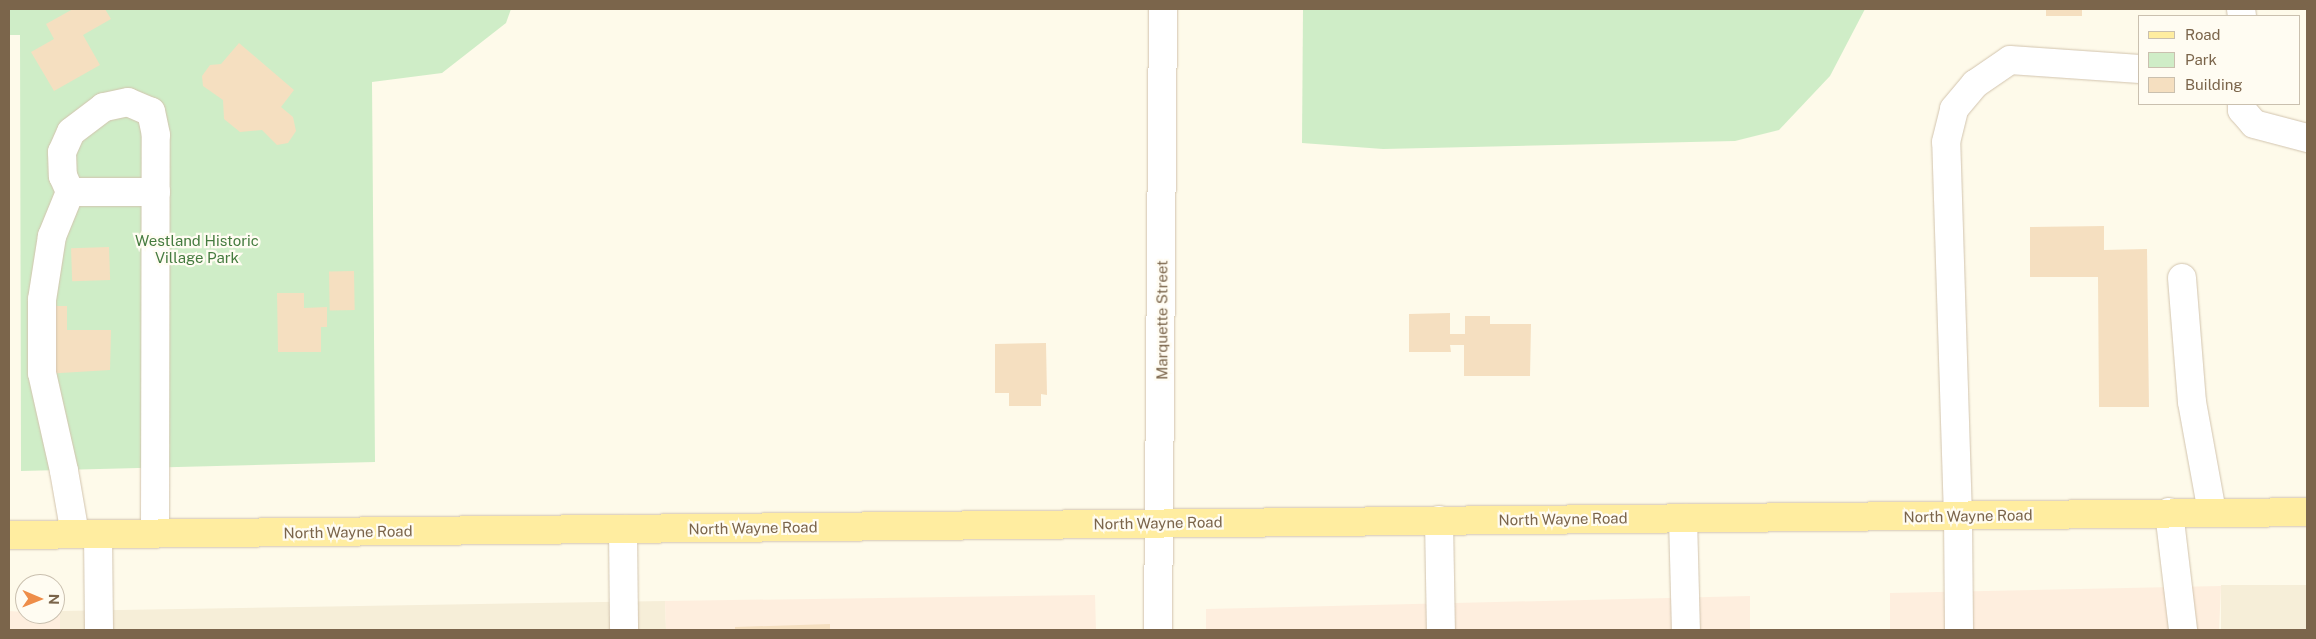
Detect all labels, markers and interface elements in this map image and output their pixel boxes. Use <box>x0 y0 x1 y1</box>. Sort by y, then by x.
legend <box>2138 15 2301 105</box>
text: Road <box>2185 26 2221 43</box>
text: Park <box>2185 51 2217 68</box>
text: Building <box>2185 76 2243 93</box>
park label: Westland Historic Village Park <box>135 231 259 266</box>
street label: Marquette Street <box>1153 260 1171 380</box>
street label: North Wayne Road <box>1903 506 2033 526</box>
street label: North Wayne Road <box>1498 509 1628 529</box>
street label: North Wayne Road <box>1093 513 1223 533</box>
street label: North Wayne Road <box>688 518 818 538</box>
street label: North Wayne Road <box>283 522 413 542</box>
north arrow <box>15 574 65 624</box>
text: N <box>46 594 62 605</box>

